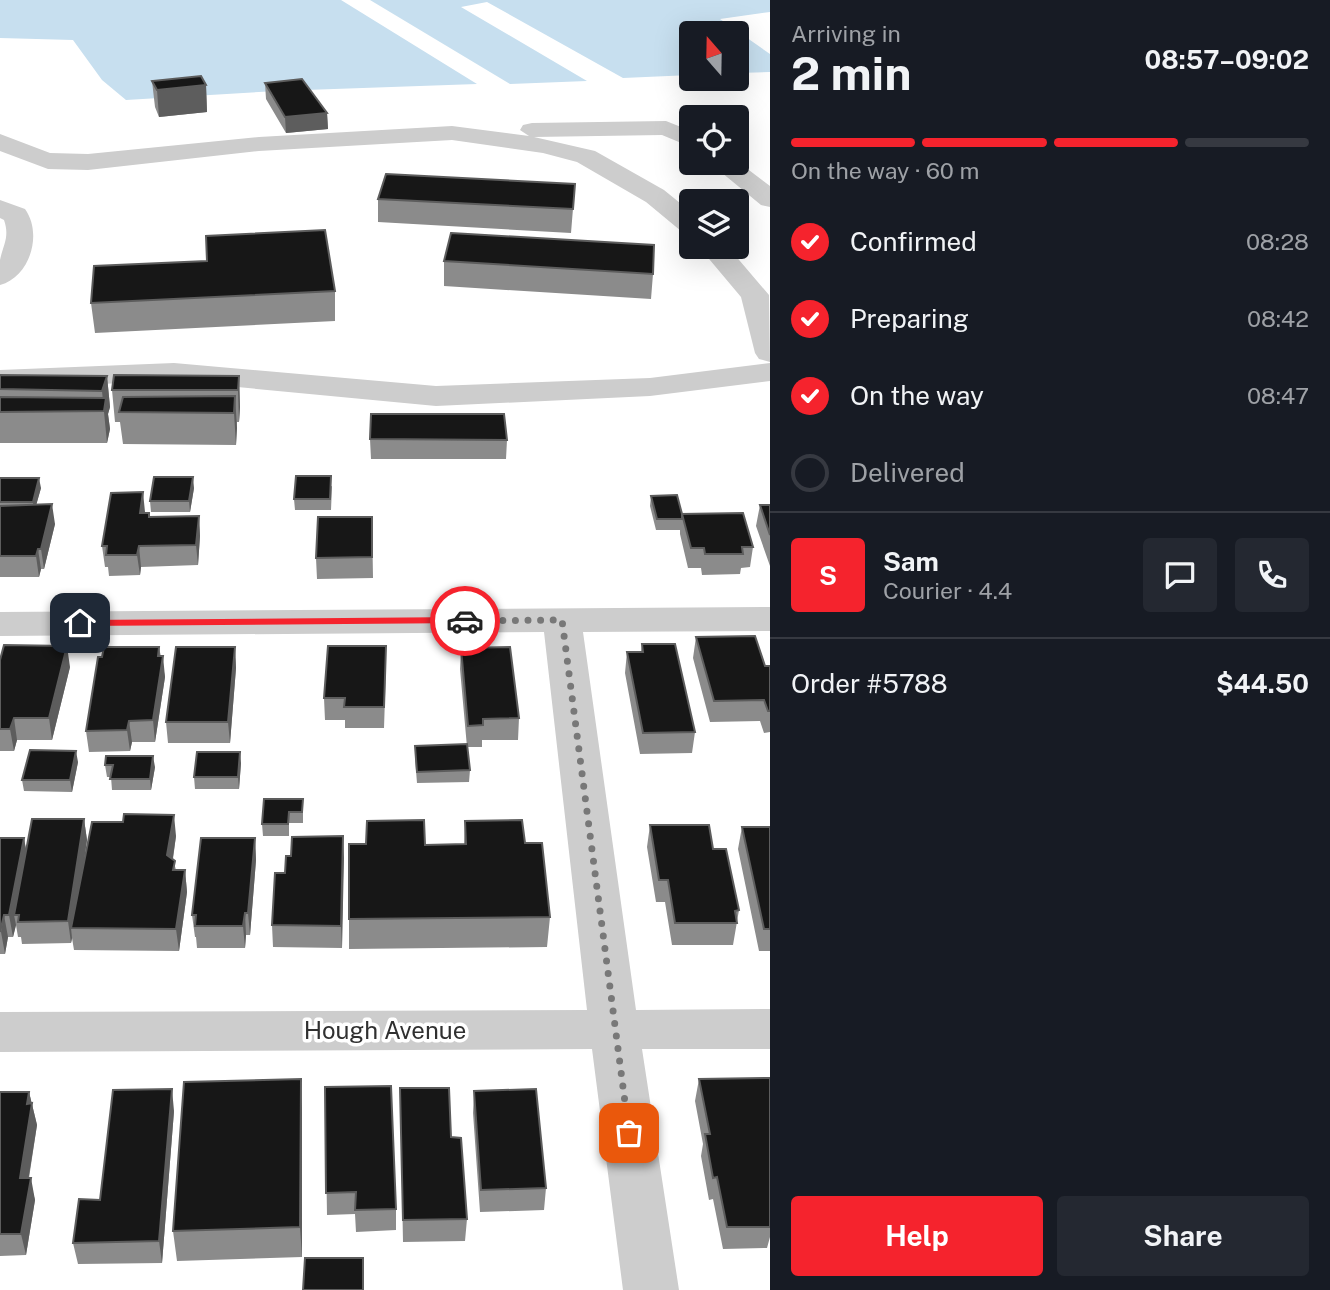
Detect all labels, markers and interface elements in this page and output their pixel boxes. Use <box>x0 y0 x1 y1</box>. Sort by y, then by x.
text: Arriving in <box>791 20 901 47</box>
north arrow <box>679 21 749 91</box>
map controls <box>679 21 749 259</box>
text: 08:57–09:02 <box>1145 44 1309 75</box>
text: 2 min <box>791 46 911 100</box>
button: locate <box>679 105 749 175</box>
text: On the way · 60 m <box>791 157 979 184</box>
button: layers <box>679 189 749 259</box>
icon: check <box>791 223 829 261</box>
text: Confirmed <box>850 226 977 257</box>
text: 08:28 <box>1246 228 1309 255</box>
icon: check <box>791 300 829 338</box>
text: Preparing <box>850 303 969 334</box>
text: 08:42 <box>1247 305 1309 332</box>
icon: check <box>791 377 829 415</box>
text: On the way <box>850 380 984 411</box>
text: 08:47 <box>1247 382 1309 409</box>
text: Delivered <box>850 457 965 488</box>
button: chat <box>1143 538 1217 612</box>
button: phone <box>1235 538 1309 612</box>
text: Sam <box>883 546 939 577</box>
text: S <box>819 560 837 591</box>
text: Courier · 4.4 <box>883 577 1012 604</box>
courier <box>430 586 500 656</box>
pin <box>50 593 110 653</box>
icon: car <box>446 602 484 640</box>
icon: home <box>61 604 99 642</box>
text: Order #5788 <box>791 668 948 699</box>
text: $44.50 <box>1216 668 1309 699</box>
street label: Hough Avenue <box>304 1016 466 1044</box>
pin <box>599 1103 659 1163</box>
icon: bag <box>610 1114 648 1152</box>
button: Help <box>791 1196 1043 1276</box>
button: Share <box>1057 1196 1309 1276</box>

